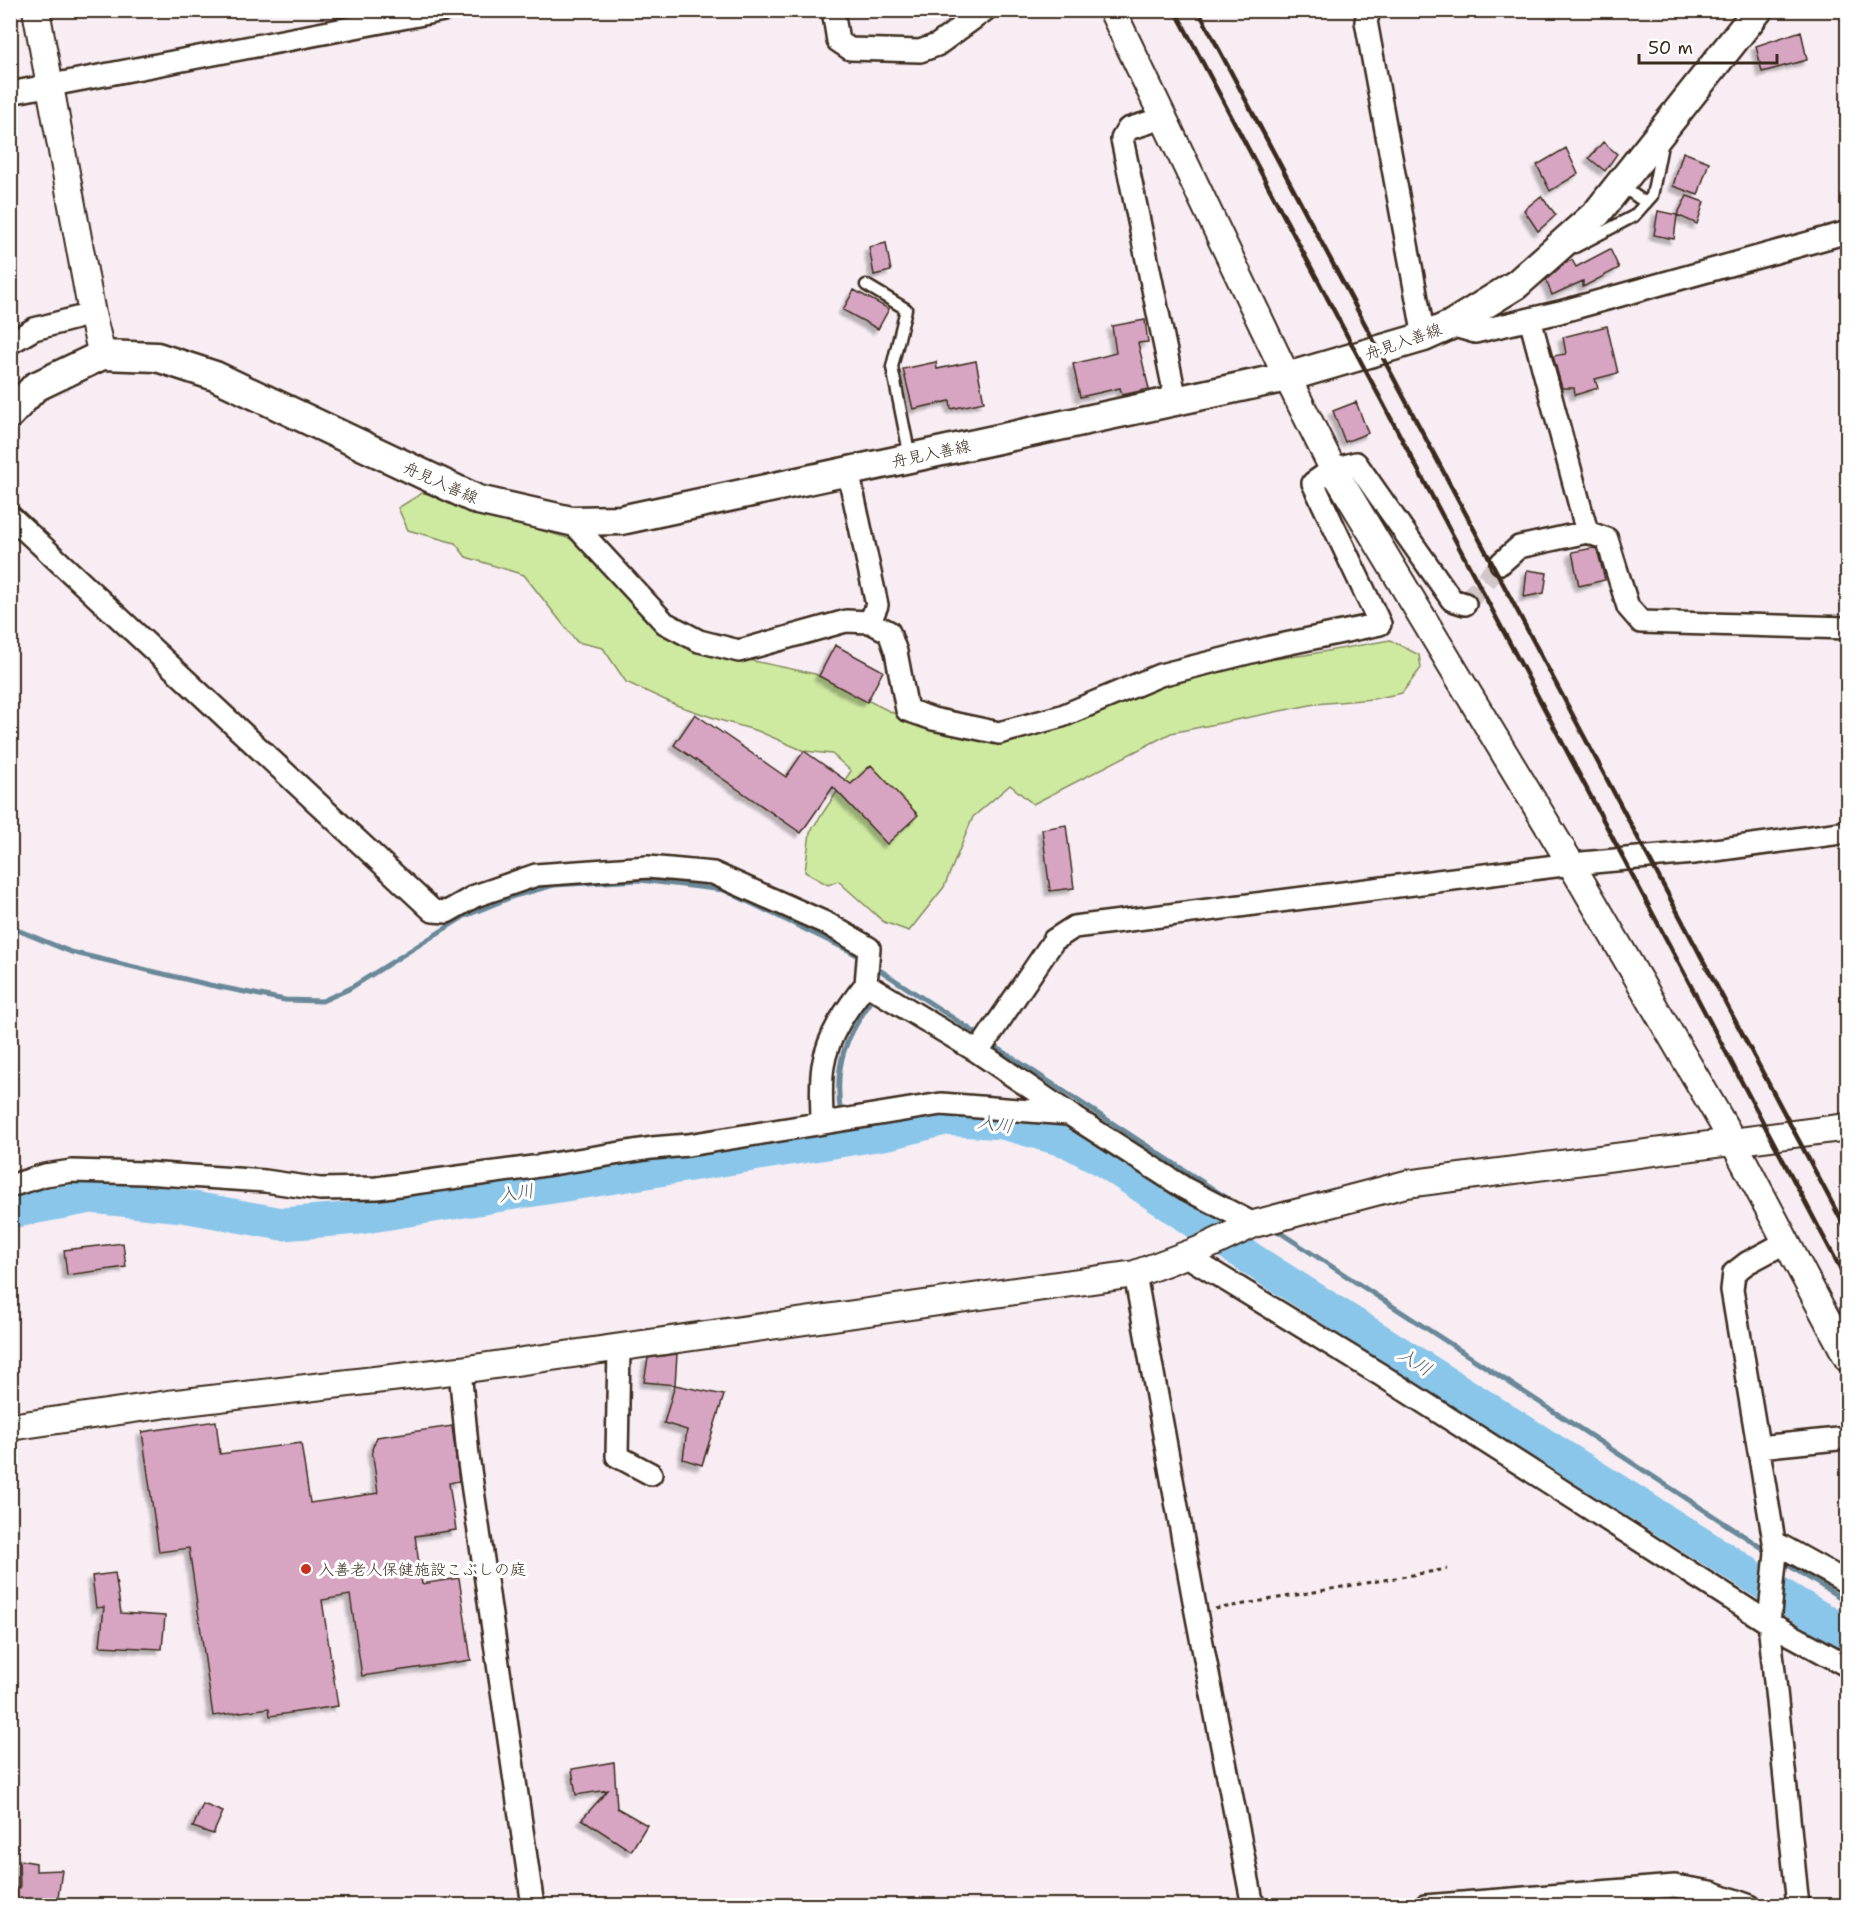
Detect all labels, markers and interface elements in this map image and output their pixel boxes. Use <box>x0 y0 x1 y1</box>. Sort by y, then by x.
scale bar <box>1639 27 1777 65</box>
text: 50 m <box>1648 36 1693 60</box>
street label: 舟見入善線 <box>1362 319 1444 364</box>
street label: 舟見入善線 <box>890 435 972 472</box>
street label: 舟見入善線 <box>400 457 482 508</box>
water label: 入川 <box>976 1110 1014 1138</box>
water label: 入川 <box>496 1178 536 1208</box>
water label: 入川 <box>1393 1342 1437 1382</box>
place label: 入善老人保健施設こぶしの庭 <box>318 1559 526 1580</box>
marker: 入善老人保健施設こぶしの庭 <box>299 1562 313 1576</box>

